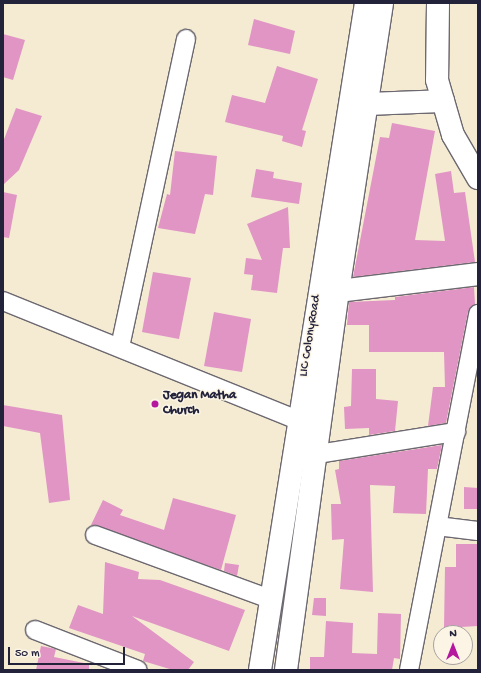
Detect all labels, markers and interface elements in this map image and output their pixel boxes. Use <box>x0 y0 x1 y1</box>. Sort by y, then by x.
street label: LIC ColonyRoad <box>297 294 325 378</box>
place label: Jegan Matha Church <box>163 389 236 420</box>
marker: Jegan Matha Church <box>150 399 160 409</box>
north arrow <box>433 625 473 665</box>
text: N <box>449 628 457 640</box>
scale bar <box>10 639 127 665</box>
text: 50 m <box>15 647 40 661</box>

